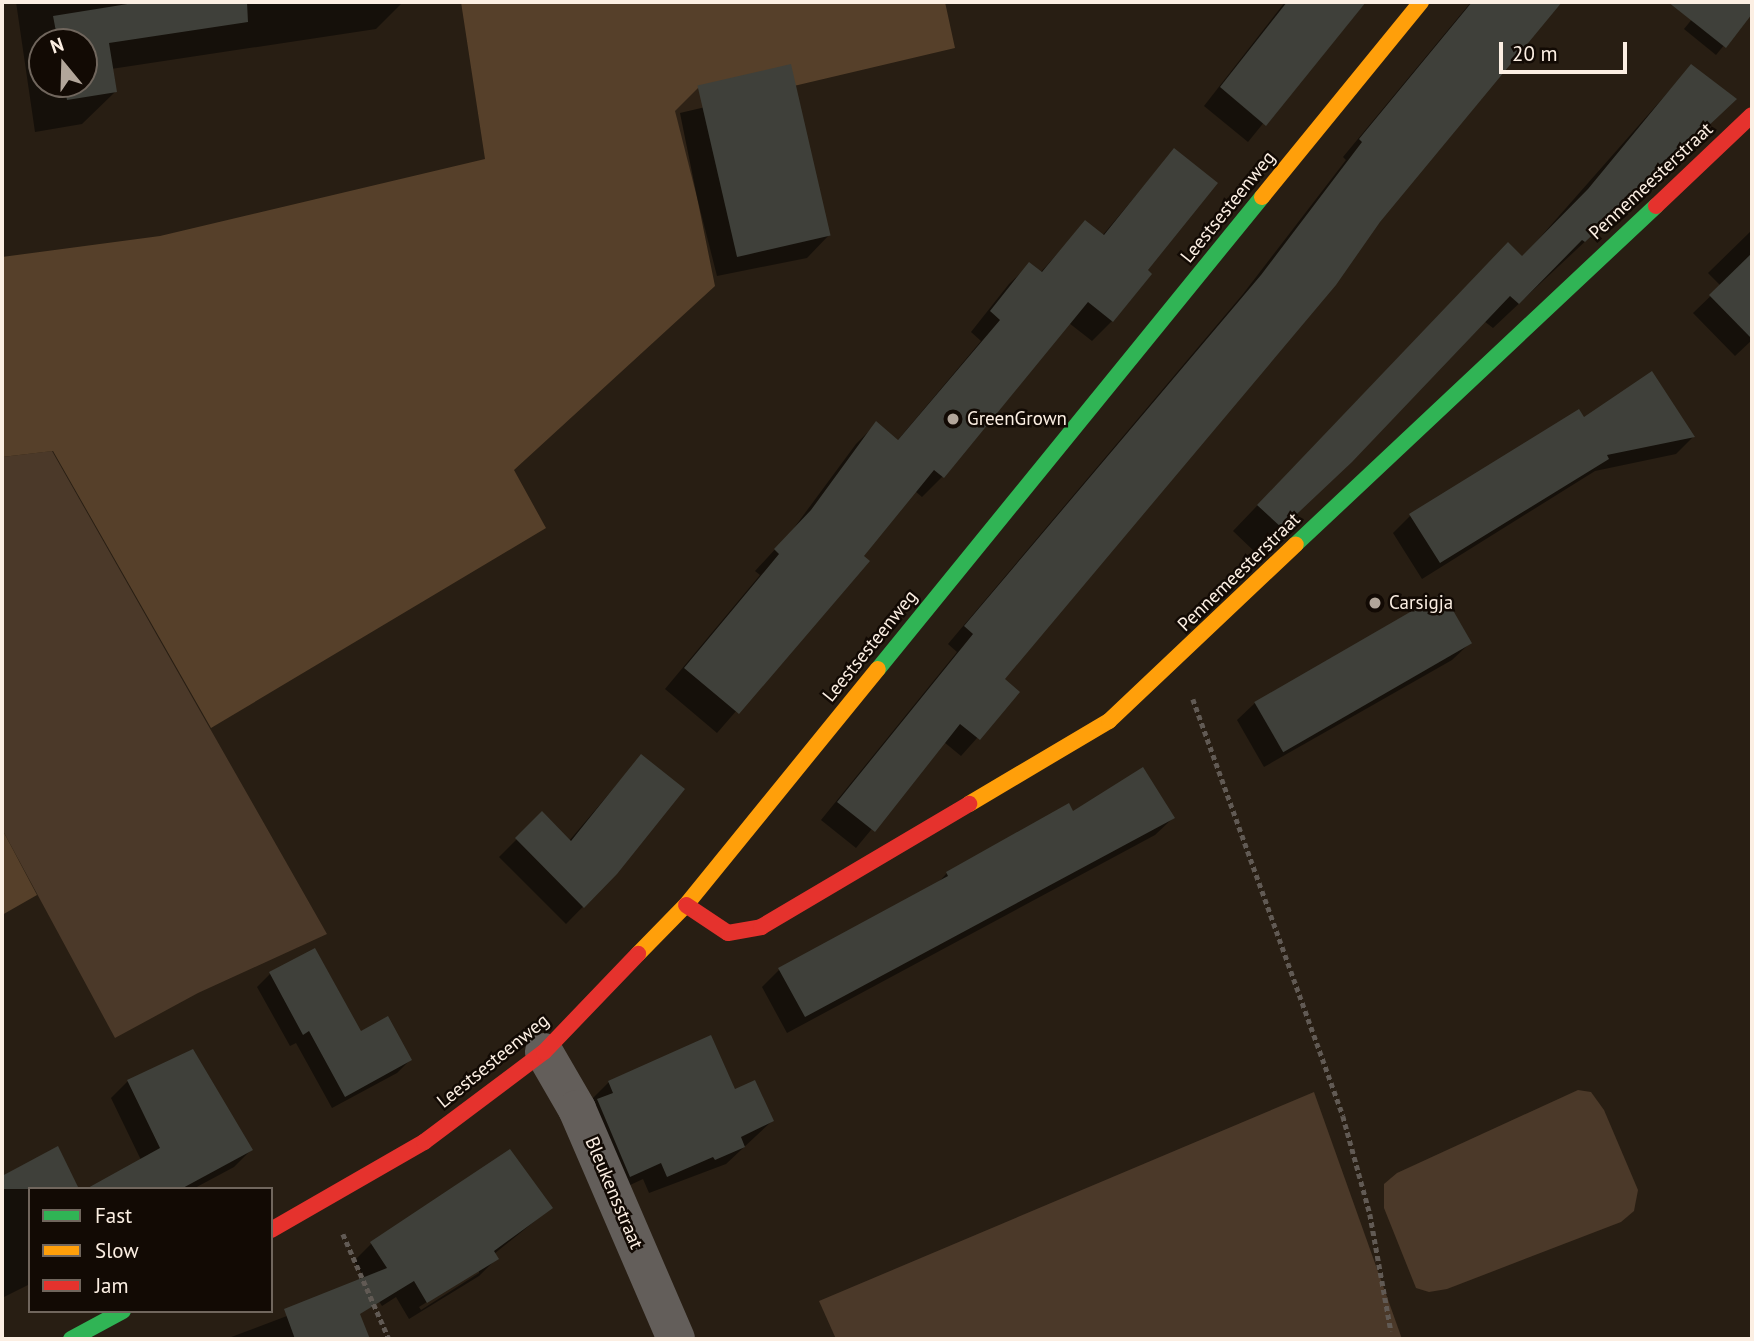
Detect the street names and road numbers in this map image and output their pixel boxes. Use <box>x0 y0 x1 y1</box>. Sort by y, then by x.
street label: Pennemeesterstraat <box>1584 118 1718 244</box>
street label: Leestsesteenweg <box>1176 147 1280 267</box>
street label: Pennemeesterstraat <box>1173 508 1305 636</box>
street label: Leestsesteenweg <box>818 586 922 706</box>
street label: Leestsesteenweg <box>433 1009 553 1113</box>
street label: Bleukensstraat <box>580 1133 648 1253</box>

